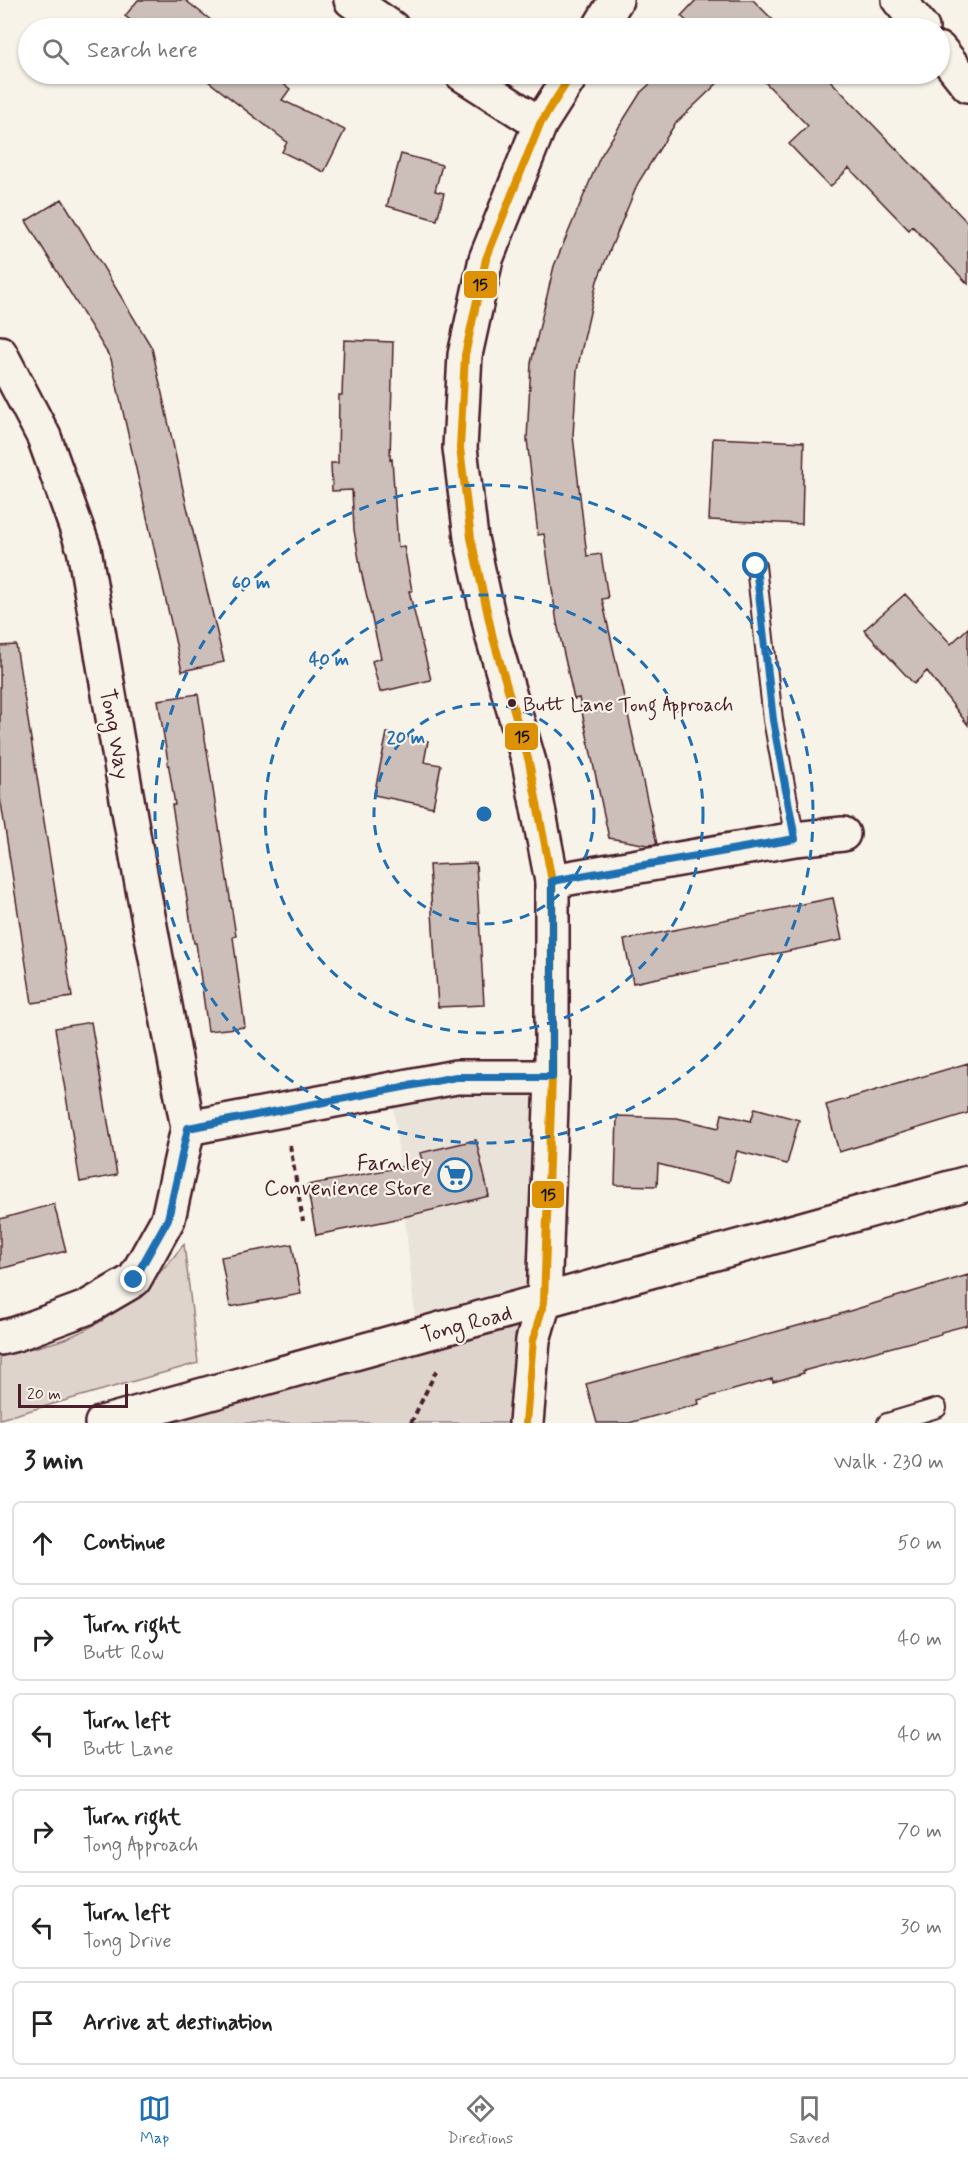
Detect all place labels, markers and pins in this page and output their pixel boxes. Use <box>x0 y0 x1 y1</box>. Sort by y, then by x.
place label: Butt Lane Tong Approach <box>523 692 733 721</box>
marker: Butt Lane Tong Approach <box>506 697 518 709</box>
centre of rings <box>474 804 494 824</box>
place label: Farnley Convenience Store <box>264 1150 432 1203</box>
supermarket icon: Farnley Convenience Store <box>437 1157 473 1193</box>

